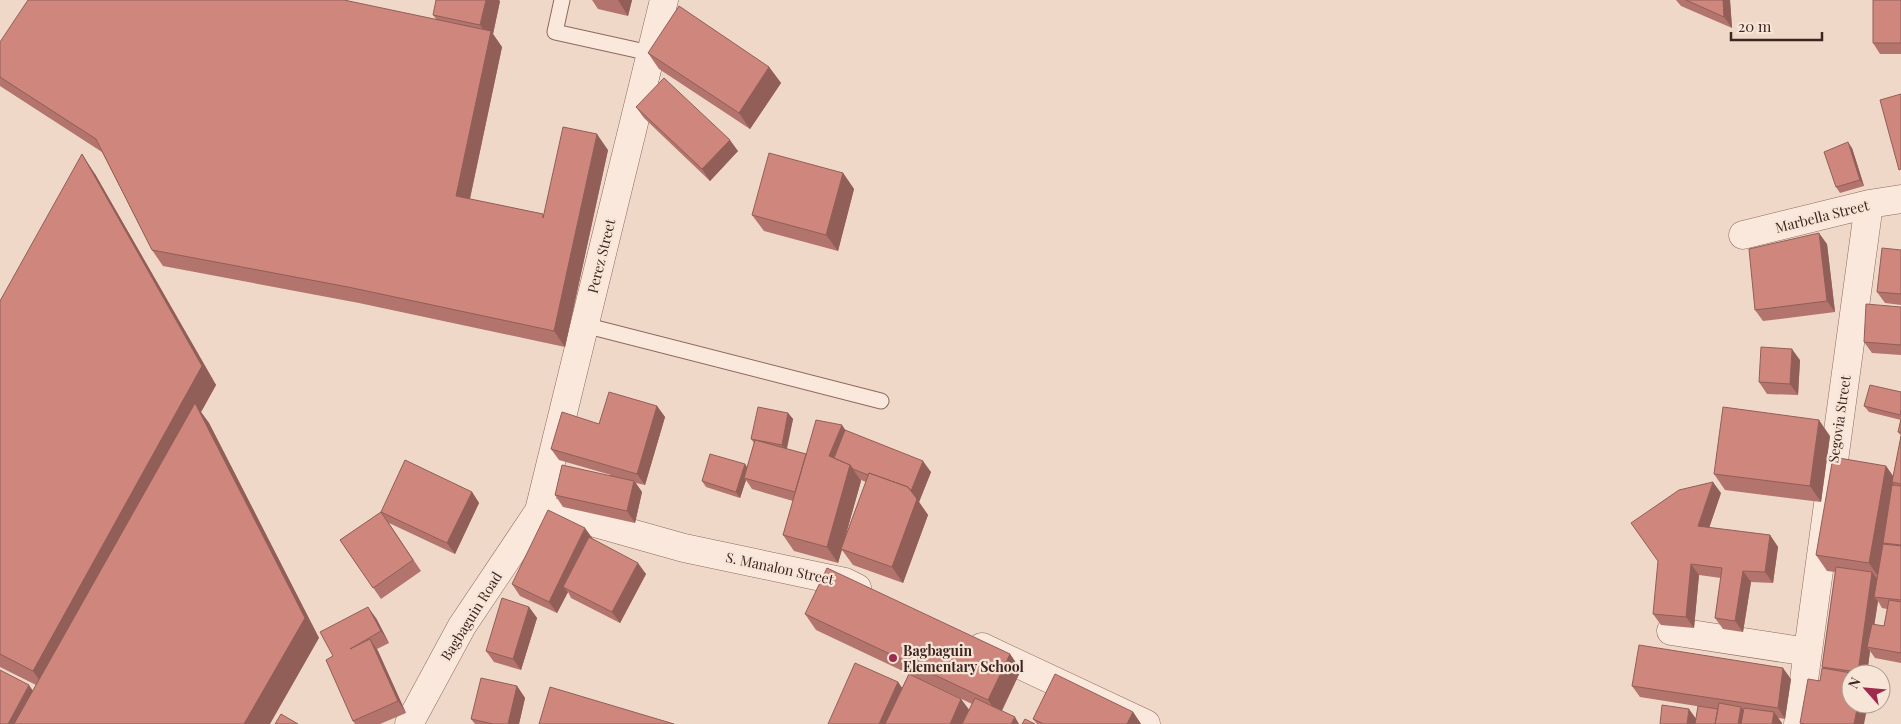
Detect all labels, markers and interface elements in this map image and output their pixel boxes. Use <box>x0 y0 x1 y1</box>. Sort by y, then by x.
scale bar <box>1731 10 1822 42</box>
text: 20 m <box>1738 16 1772 36</box>
street label: Marbella Street <box>1773 195 1872 237</box>
street label: Perez Street <box>583 216 620 295</box>
street label: Segovia Street <box>1823 373 1855 464</box>
street label: S. Manalon Street <box>724 547 837 589</box>
street label: Bagbaguin Road <box>436 568 506 664</box>
place label: Bagbaguin Elementary School <box>903 641 1024 676</box>
marker: Bagbaguin Elementary School <box>887 652 899 664</box>
north arrow <box>1841 664 1891 714</box>
text: N <box>1843 674 1865 692</box>

